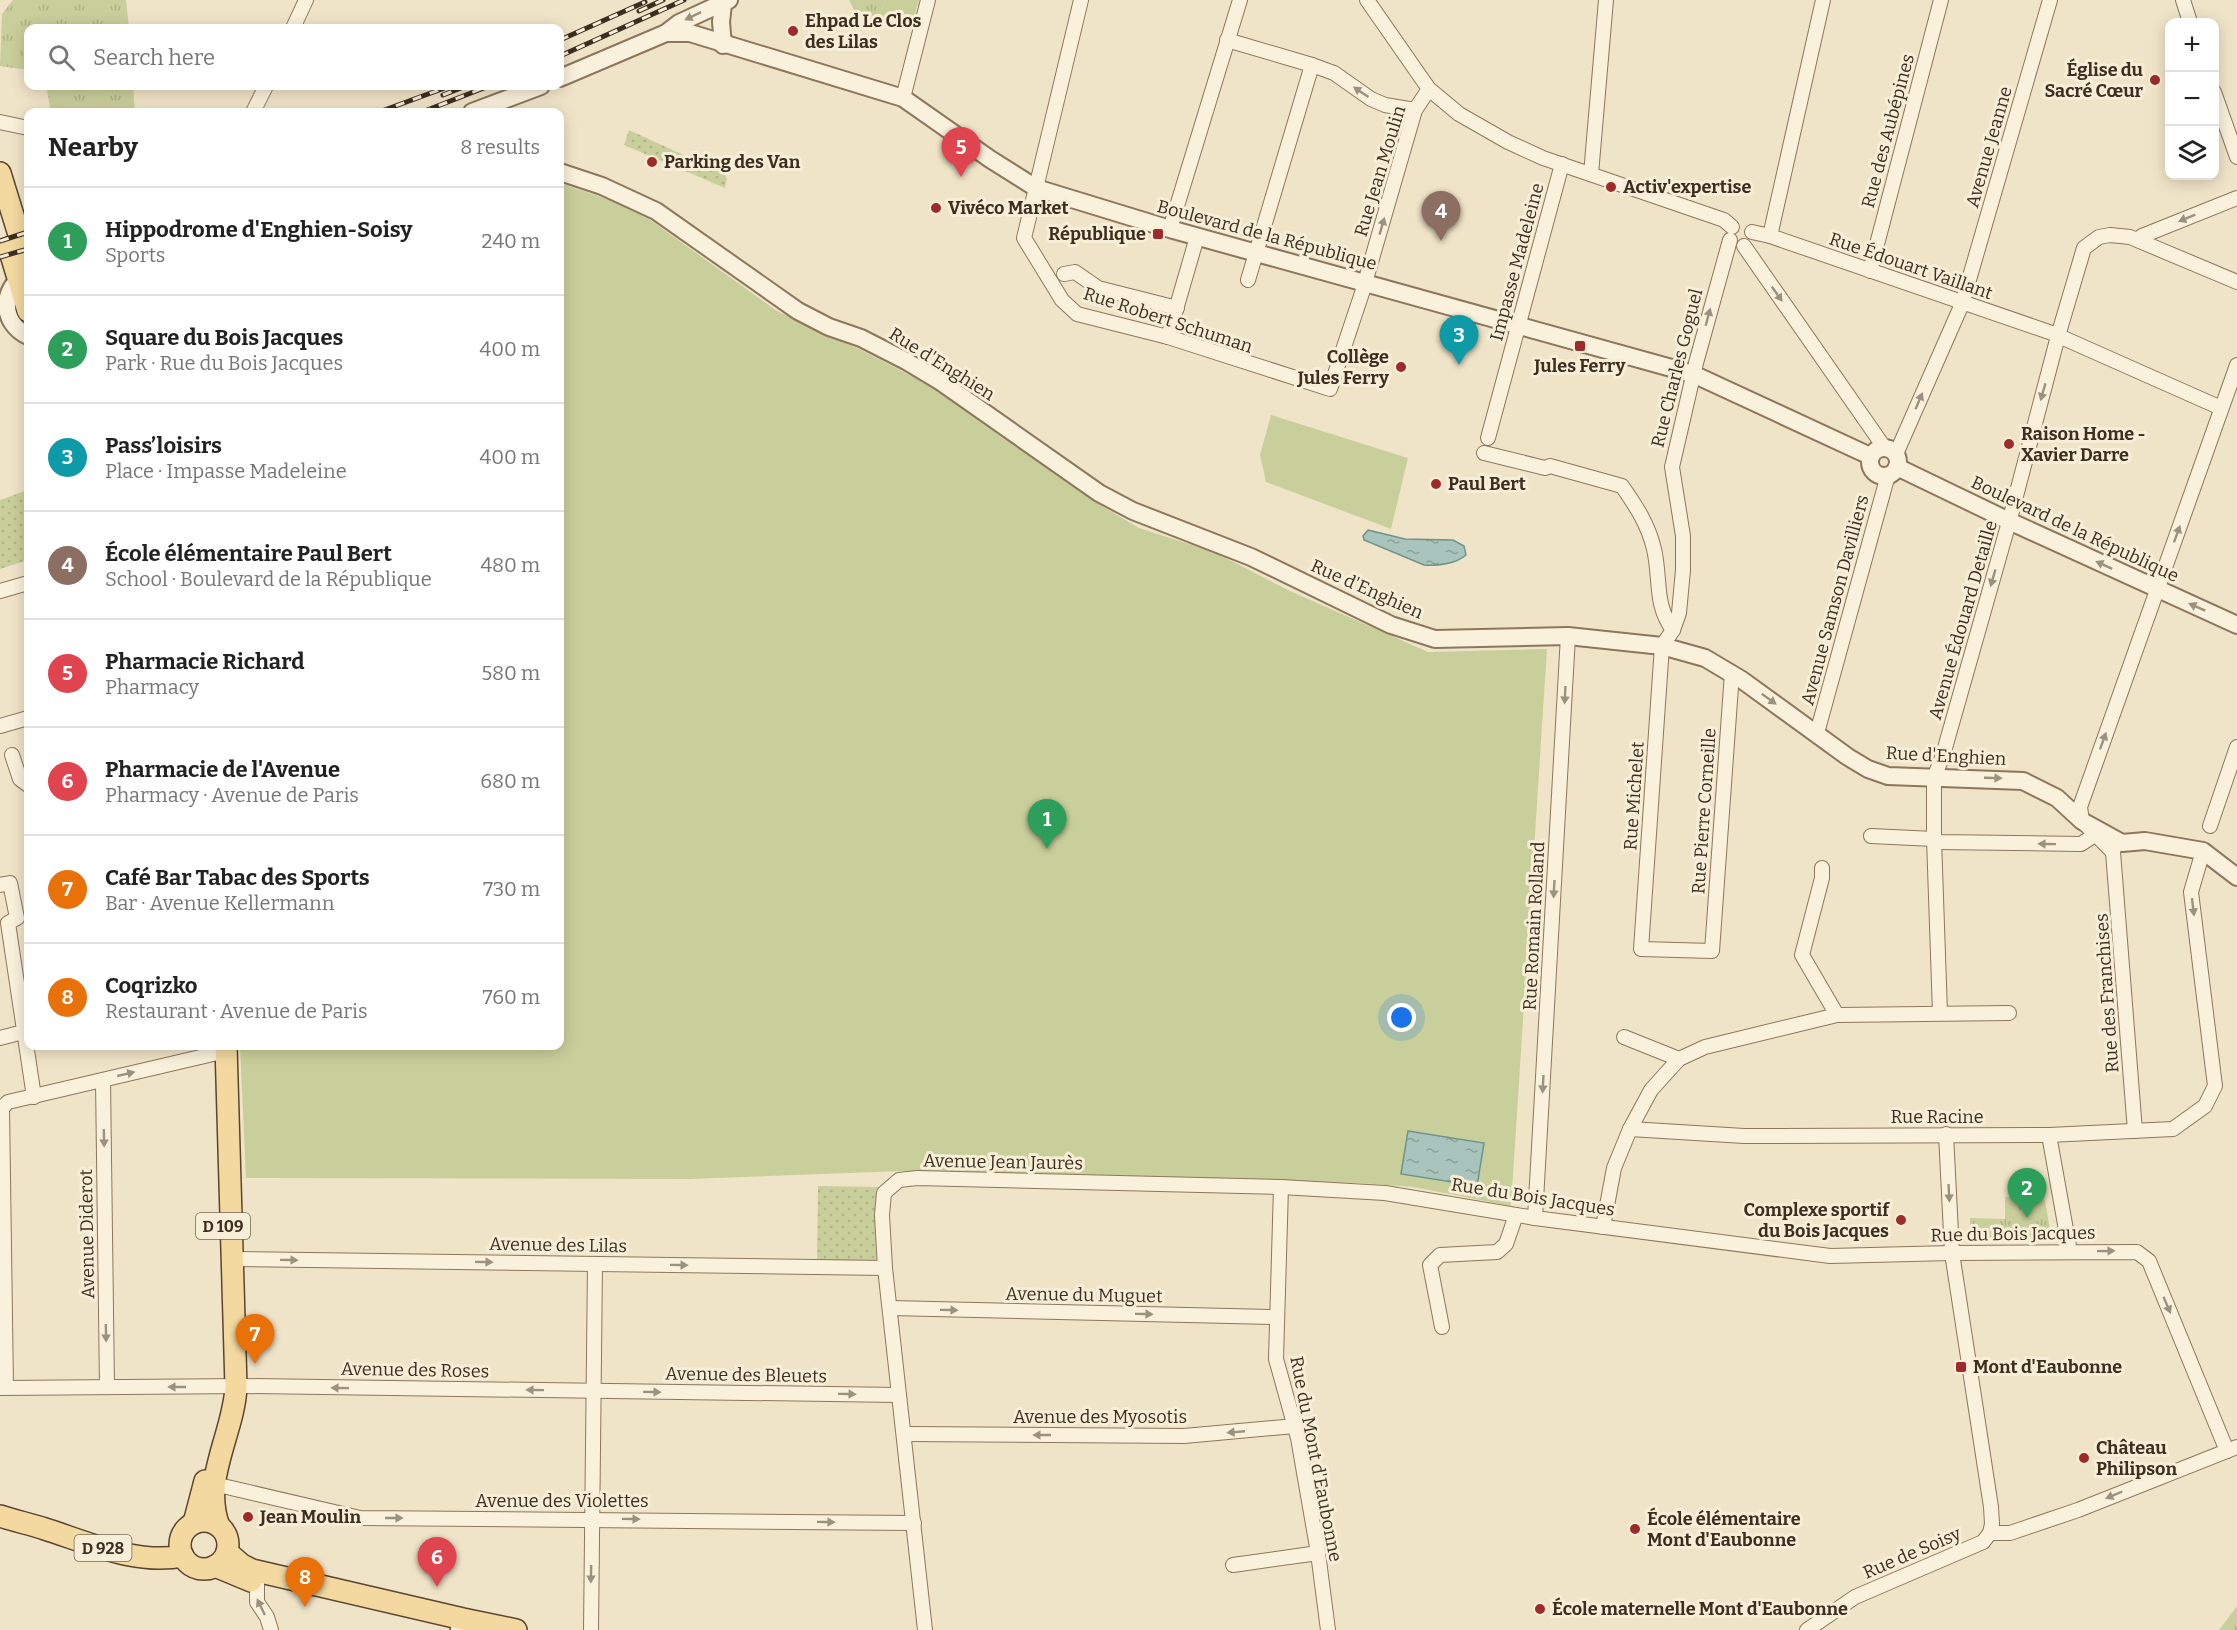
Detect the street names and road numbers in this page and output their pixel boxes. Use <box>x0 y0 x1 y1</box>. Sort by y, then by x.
street label: Rue des Aubépines <box>1857 52 1919 210</box>
street label: Avenue Jeanne <box>1961 84 2017 210</box>
street label: Rue Jean Moulin <box>1350 102 1411 239</box>
street label: Impasse Madeleine <box>1485 181 1549 343</box>
street label: Boulevard de la République <box>1155 195 1379 275</box>
street label: Rue Édouart Vaillant <box>1826 227 1996 304</box>
street label: Rue Robert Schuman <box>1081 282 1256 358</box>
street label: Rue Charles Goguel <box>1647 286 1707 450</box>
street label: Rue d'Enghien <box>885 323 1000 406</box>
street label: Boulevard de la République <box>1968 471 2182 587</box>
street label: Avenue Samson Davilliers <box>1796 492 1874 708</box>
street label: Avenue Édouard Detaille <box>1923 518 2002 722</box>
street label: Rue d'Enghien <box>1307 554 1427 624</box>
street label: Rue Pierre Corneille <box>1687 727 1721 895</box>
street label: Rue Michelet <box>1619 740 1649 851</box>
street label: Rue d'Enghien <box>1885 742 2007 770</box>
street label: Rue Romain Rolland <box>1519 841 1549 1011</box>
street label: Rue des Franchises <box>2090 913 2124 1073</box>
street label: Rue Racine <box>1890 1106 1984 1128</box>
street label: Avenue Jean Jaurès <box>923 1150 1083 1174</box>
street label: Avenue Diderot <box>75 1168 99 1299</box>
street label: Rue du Bois Jacques <box>1450 1173 1616 1221</box>
road number: D 109 <box>196 1213 250 1239</box>
street label: Rue du Bois Jacques <box>1930 1222 2096 1246</box>
street label: Avenue des Lilas <box>489 1233 627 1257</box>
street label: Avenue du Muguet <box>1005 1283 1163 1307</box>
street label: Rue du Mont d'Eaubonne <box>1285 1354 1347 1564</box>
street label: Avenue des Roses <box>341 1358 489 1382</box>
street label: Avenue des Bleuets <box>665 1363 827 1387</box>
street label: Avenue des Myosotis <box>1013 1406 1187 1428</box>
street label: Avenue des Violettes <box>475 1490 649 1512</box>
street label: Rue de Soisy <box>1860 1522 1965 1584</box>
road number: D 928 <box>74 1535 132 1561</box>

